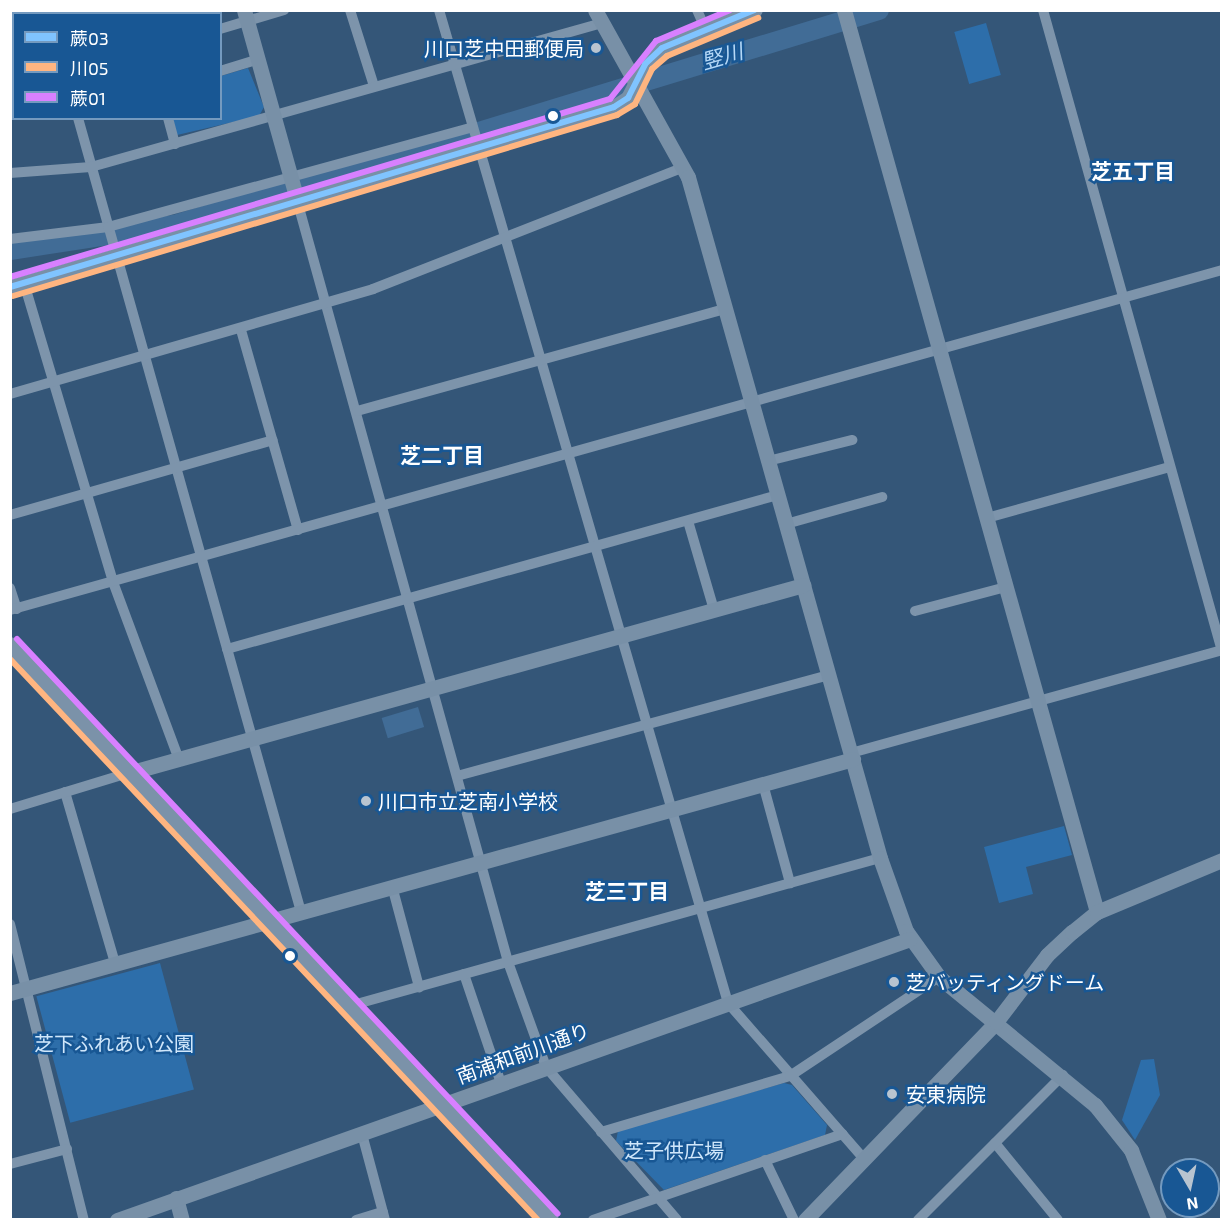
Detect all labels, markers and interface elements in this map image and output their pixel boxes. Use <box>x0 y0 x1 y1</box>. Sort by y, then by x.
legend <box>12 12 222 120</box>
text: 蕨03 <box>70 27 109 49</box>
place label: 川口芝中田郵便局 <box>424 36 584 60</box>
water label: 竪川 <box>698 38 746 74</box>
marker: 川口芝中田郵便局 <box>589 41 603 55</box>
text: 川05 <box>70 57 109 79</box>
text: 蕨01 <box>70 87 106 109</box>
unlabelled marker <box>547 110 559 122</box>
district label: 芝五丁目 <box>1091 158 1175 184</box>
district label: 芝二丁目 <box>400 442 484 468</box>
place label: 川口市立芝南小学校 <box>378 789 558 813</box>
marker: 川口市立芝南小学校 <box>359 794 373 808</box>
district label: 芝三丁目 <box>585 878 669 904</box>
unlabelled marker <box>284 950 296 962</box>
place label: 芝バッティングドーム <box>906 970 1106 994</box>
marker: 芝バッティングドーム <box>887 975 901 989</box>
street label: 南浦和前川通り <box>453 1018 593 1088</box>
park label: 芝下ふれあい公園 <box>34 1031 194 1055</box>
place label: 安東病院 <box>906 1082 986 1106</box>
marker: 安東病院 <box>883 1085 901 1103</box>
park label: 芝子供広場 <box>624 1138 724 1162</box>
north arrow <box>1160 1158 1220 1218</box>
text: N <box>1185 1194 1200 1215</box>

